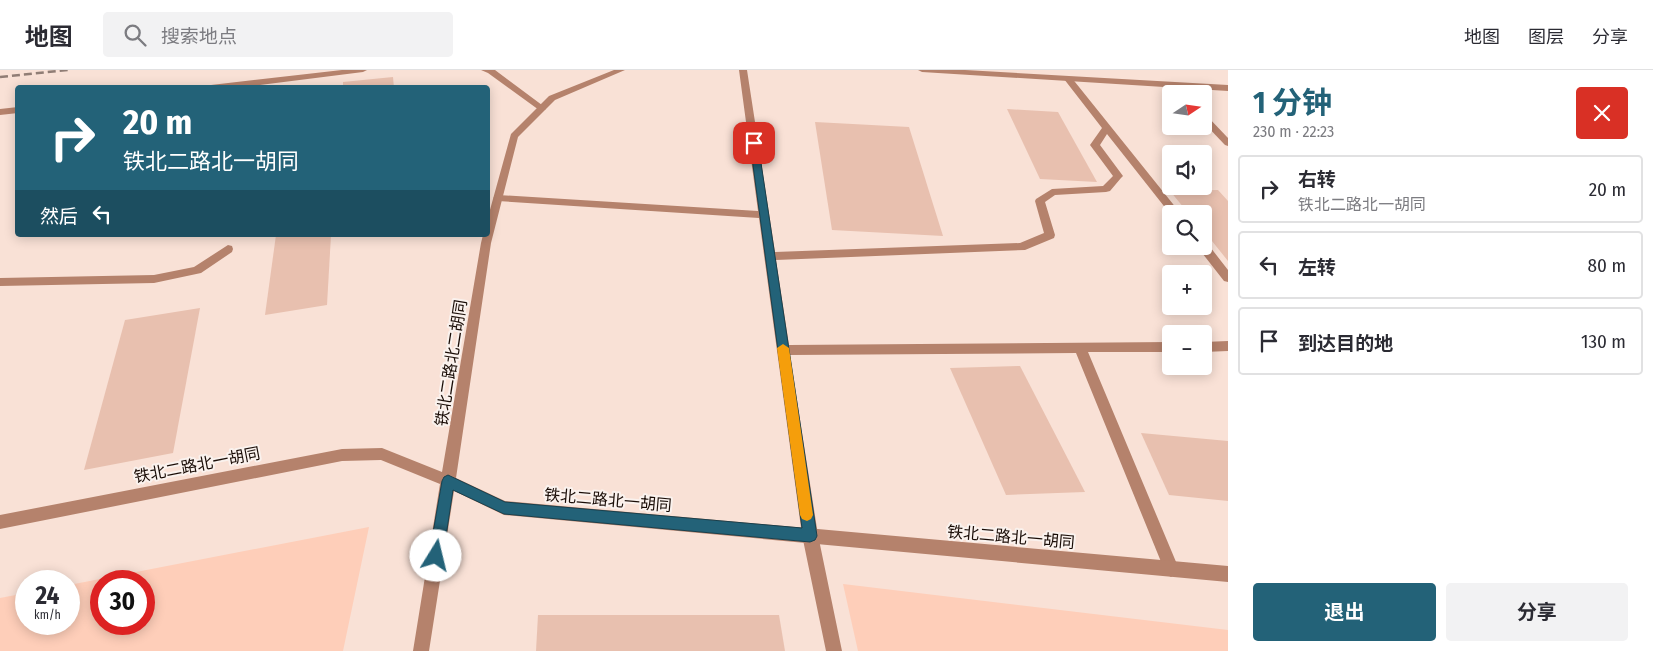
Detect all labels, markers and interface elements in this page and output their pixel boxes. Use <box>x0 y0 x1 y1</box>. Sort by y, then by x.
search box <box>103 12 453 57</box>
icon: search <box>121 21 149 49</box>
text: 地图 <box>25 23 73 51</box>
text: 搜索地点 <box>161 25 237 48</box>
text: 地图 <box>1464 26 1500 48</box>
text: 图层 <box>1528 26 1564 48</box>
text: 分享 <box>1592 26 1628 48</box>
north arrow <box>1162 85 1212 135</box>
map controls <box>1162 85 1212 375</box>
text: 1 分钟 <box>1253 85 1332 121</box>
button: close <box>1576 87 1628 139</box>
text: 20 m <box>123 101 192 143</box>
icon: right <box>40 105 105 170</box>
pin <box>733 122 775 164</box>
text: 230 m · 22:23 <box>1253 122 1334 141</box>
icon: arrive <box>740 129 768 157</box>
button: sound <box>1162 145 1212 195</box>
text: 铁北二路北一胡同 <box>123 148 299 175</box>
text: 右转 <box>1298 168 1336 191</box>
icon: right <box>1255 175 1283 203</box>
text: 20 m <box>1589 178 1626 201</box>
text: 铁北二路北一胡同 <box>1298 195 1426 214</box>
icon: left <box>88 200 116 228</box>
text: 然后 <box>40 205 78 228</box>
button: search <box>1162 205 1212 255</box>
icon: left <box>1255 251 1283 279</box>
text: 80 m <box>1588 254 1626 277</box>
text: 左转 <box>1298 256 1336 279</box>
button: + <box>1162 265 1212 315</box>
street label: 铁北二路北二胡同 <box>432 298 470 428</box>
button: − <box>1162 325 1212 375</box>
icon: arrive <box>1255 327 1283 355</box>
text: 130 m <box>1581 330 1626 353</box>
text: 到达目的地 <box>1298 332 1393 355</box>
street label: 铁北二路北一胡同 <box>132 443 262 487</box>
street label: 铁北二路北一胡同 <box>543 485 673 515</box>
street label: 铁北二路北一胡同 <box>946 522 1076 552</box>
position arrow <box>409 529 461 581</box>
speed limit sign: 30 <box>90 570 155 635</box>
text: 24 <box>36 581 59 611</box>
button: 退出 <box>1253 583 1436 641</box>
button: 分享 <box>1446 583 1628 641</box>
text: km/h <box>34 608 61 622</box>

